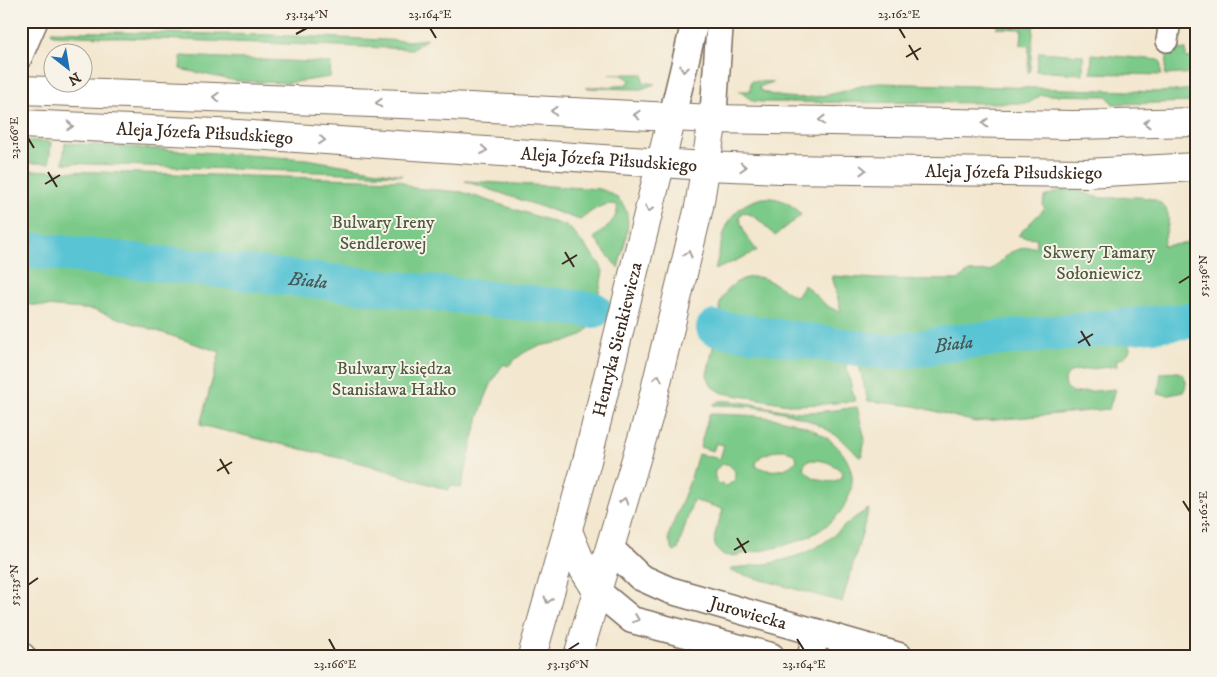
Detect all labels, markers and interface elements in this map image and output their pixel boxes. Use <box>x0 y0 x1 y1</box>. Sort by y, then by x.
text: 53.134°N <box>286 7 329 22</box>
text: 23.164°E <box>408 7 452 22</box>
text: 23.162°E <box>878 7 921 22</box>
north arrow <box>42 42 92 92</box>
one-way arrow <box>679 64 690 73</box>
text: N <box>64 68 84 89</box>
one-way arrow <box>212 92 220 103</box>
one-way arrow <box>375 98 382 108</box>
one-way arrow <box>550 106 558 117</box>
one-way arrow <box>633 110 641 121</box>
one-way arrow <box>818 115 826 126</box>
text: 23.166°E <box>7 116 22 159</box>
street label: Aleja Józefa Piłsudskiego <box>116 118 294 150</box>
one-way arrow <box>980 118 988 128</box>
one-way arrow <box>1143 118 1150 128</box>
one-way arrow <box>66 121 74 132</box>
one-way arrow <box>318 134 326 145</box>
street label: Aleja Józefa Piłsudskiego <box>520 143 698 177</box>
one-way arrow <box>480 145 488 156</box>
street label: Aleja Józefa Piłsudskiego <box>925 161 1103 185</box>
one-way arrow <box>739 162 747 173</box>
one-way arrow <box>860 164 868 175</box>
one-way arrow <box>644 205 655 214</box>
park label: Bulwary Ireny Sendlerowej <box>332 212 435 255</box>
park label: Skwery Tamary Sołoniewicz <box>1043 242 1156 285</box>
one-way arrow <box>682 250 693 259</box>
text: 53.136°N <box>1196 255 1211 297</box>
street label: Henryka Sienkiewicza <box>588 260 648 419</box>
water label: Biała <box>287 267 329 295</box>
water label: Biała <box>931 331 974 359</box>
park label: Bulwary księdza Stanisława Hałko <box>332 358 457 401</box>
one-way arrow <box>652 373 663 382</box>
text: 23.162°E <box>1196 490 1211 533</box>
one-way arrow <box>618 496 629 505</box>
text: 53.135°N <box>7 564 22 606</box>
street label: Jurowiecka <box>705 592 789 635</box>
one-way arrow <box>543 596 553 604</box>
one-way arrow <box>631 613 640 623</box>
text: 23.166°E <box>314 657 357 672</box>
text: 53.136°N <box>547 657 589 672</box>
text: 23.164°E <box>782 657 826 672</box>

